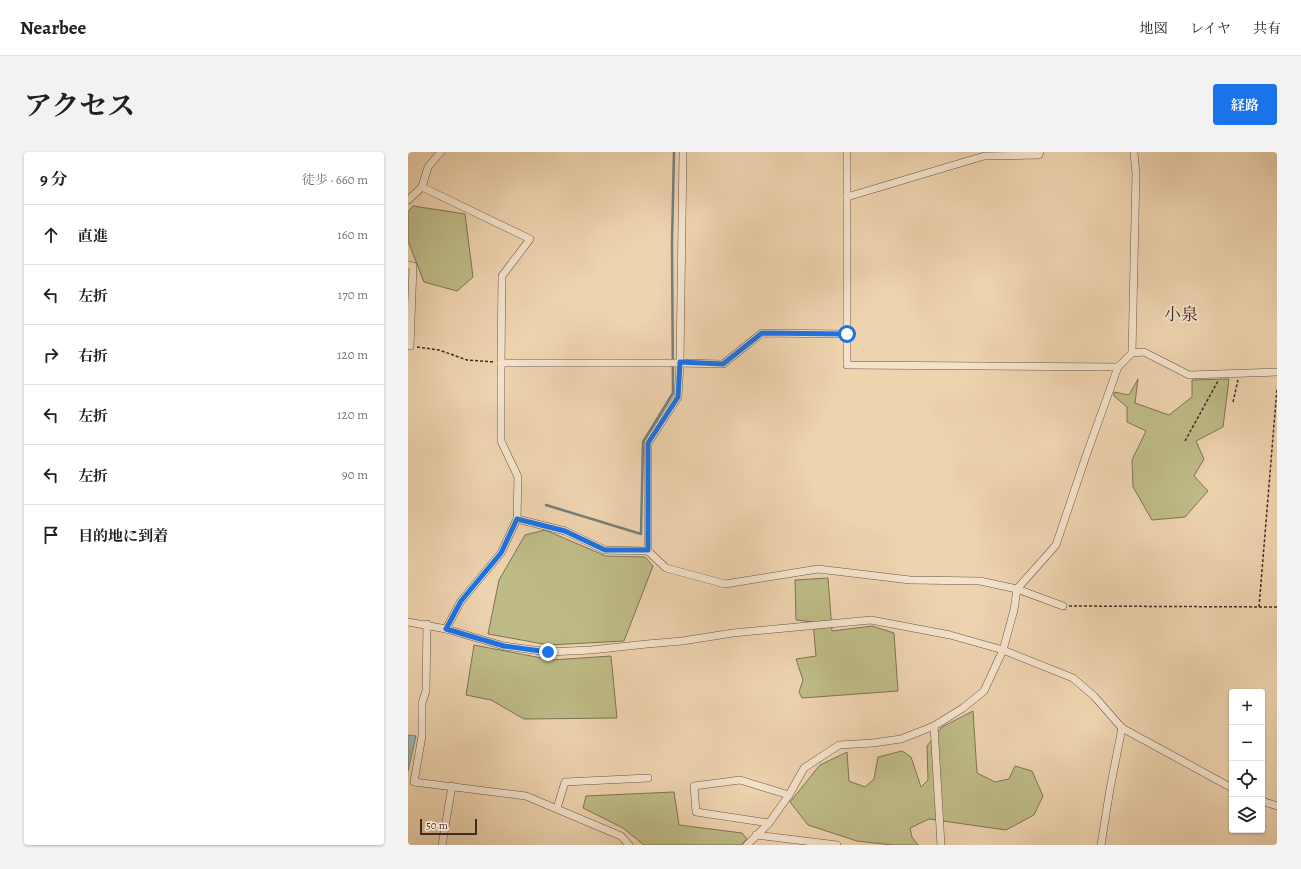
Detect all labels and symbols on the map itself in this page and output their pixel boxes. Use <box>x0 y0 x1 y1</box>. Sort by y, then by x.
district label: 小泉 <box>1164 303 1198 326</box>
route start <box>838 325 856 343</box>
route end <box>539 643 557 661</box>
scale bar <box>420 817 477 836</box>

